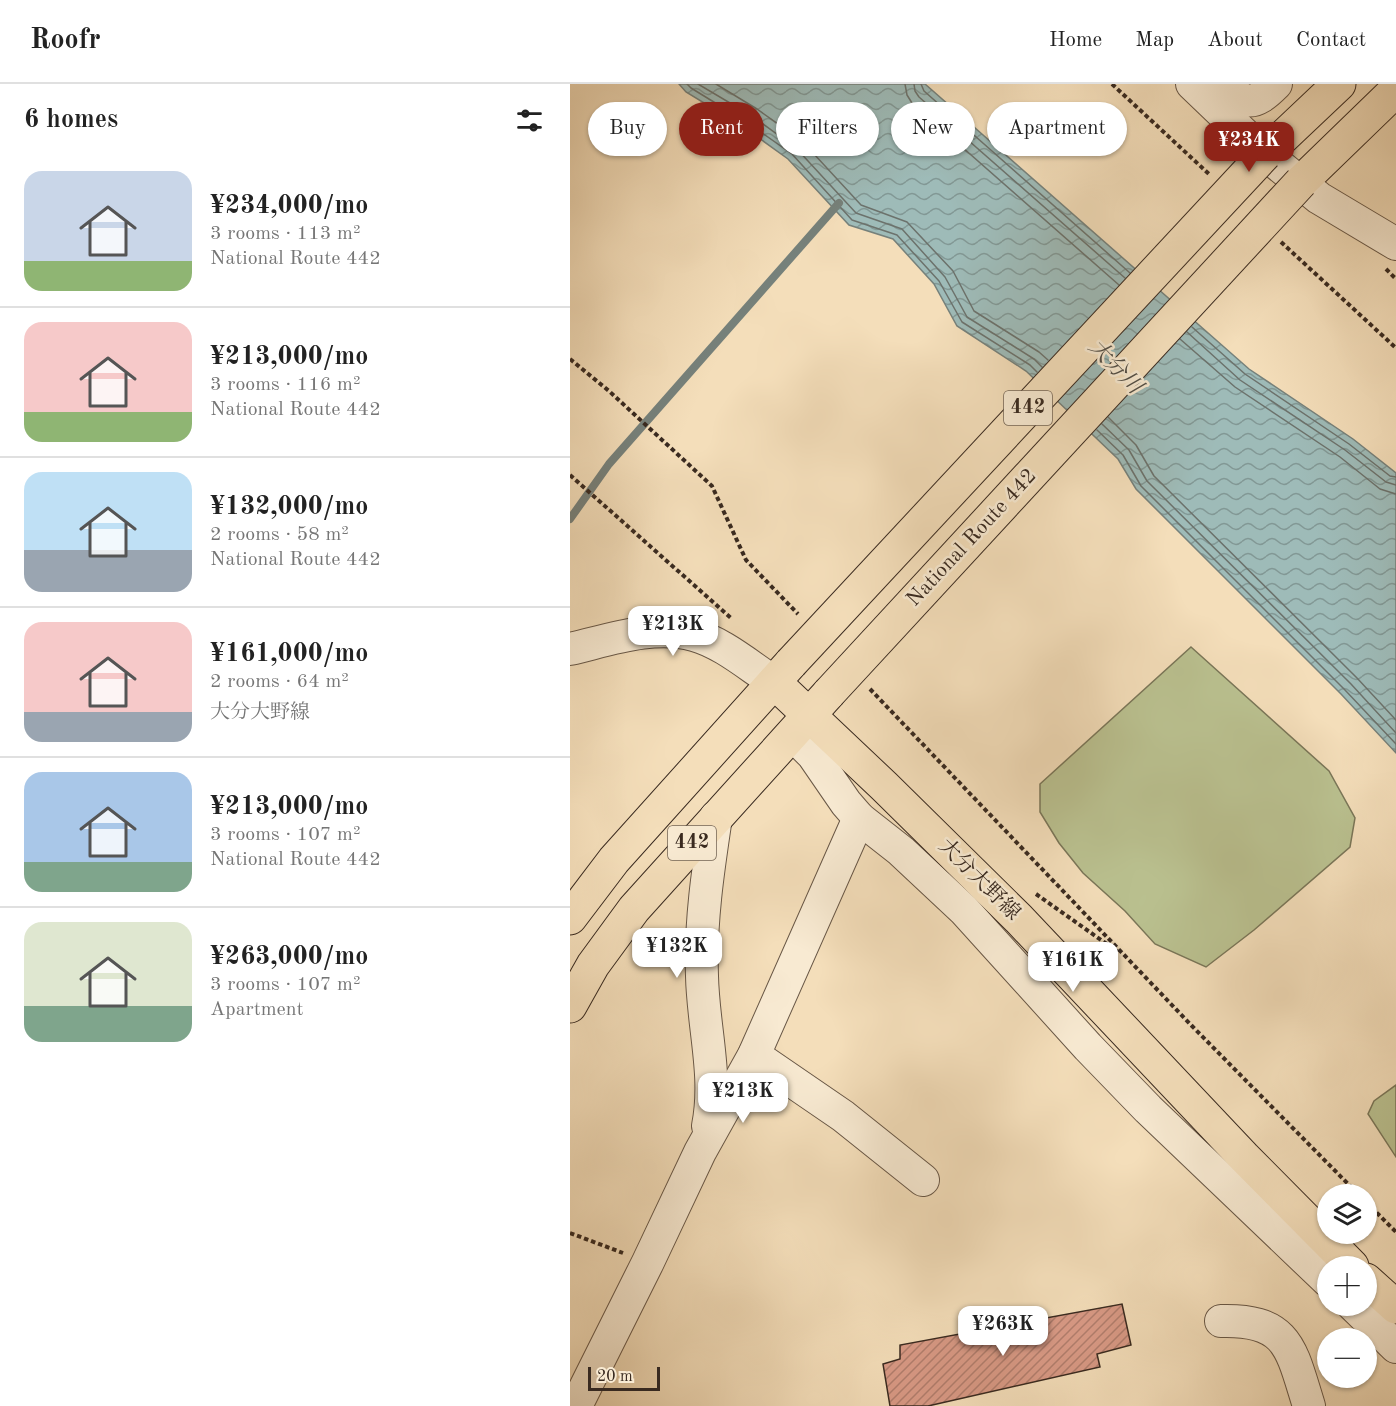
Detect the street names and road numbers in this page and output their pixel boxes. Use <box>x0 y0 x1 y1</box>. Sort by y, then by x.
road number: 442 <box>1004 391 1052 425</box>
street label: National Route 442 <box>903 465 1041 611</box>
road number: 442 <box>668 826 716 860</box>
street label: 大分大野線 <box>934 834 1025 925</box>

